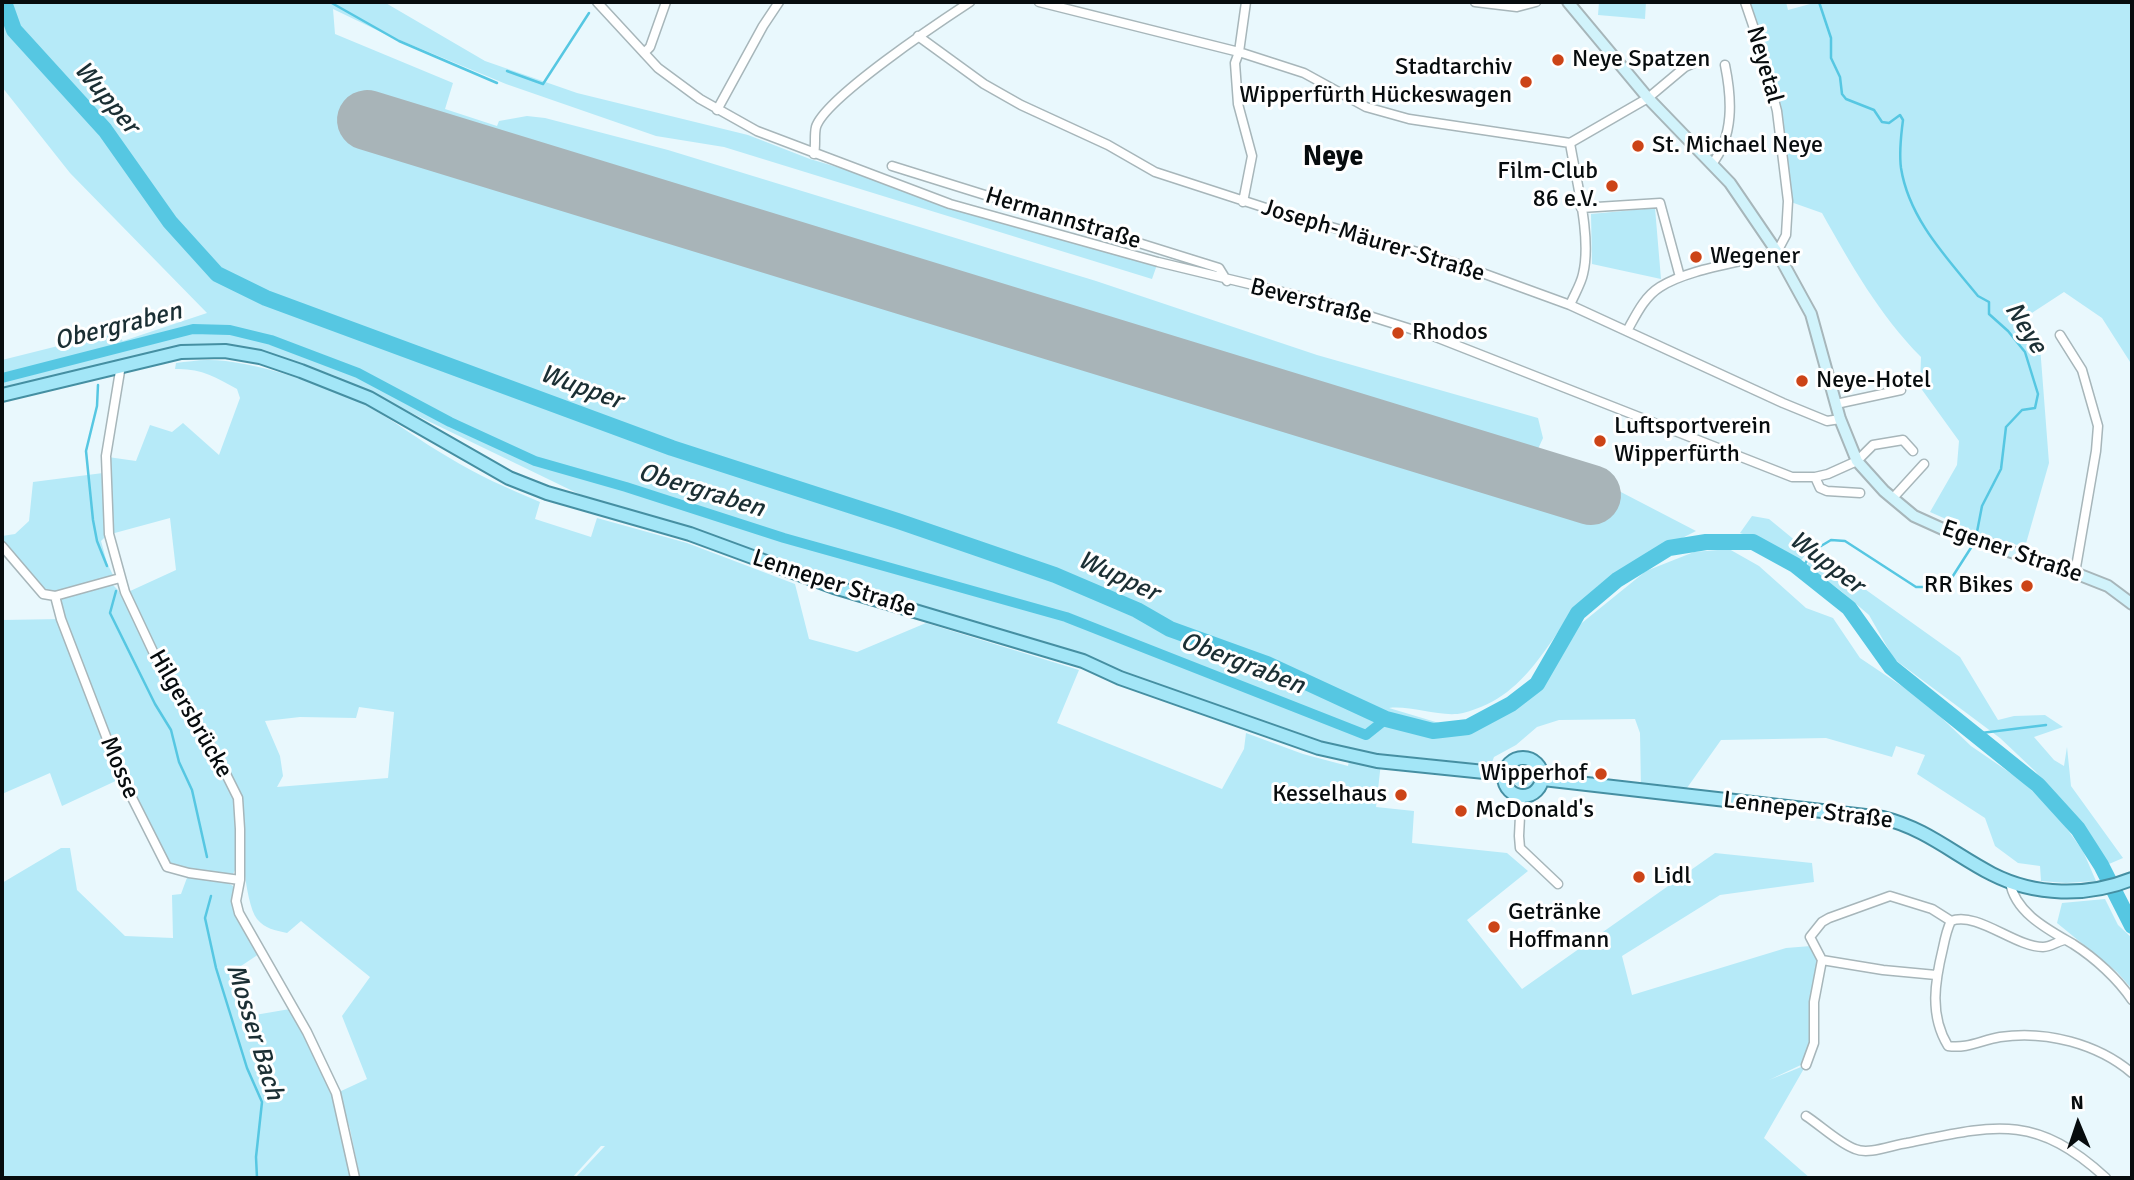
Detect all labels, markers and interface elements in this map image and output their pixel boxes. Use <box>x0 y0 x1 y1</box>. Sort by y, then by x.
street label: Neyetal <box>1739 23 1789 107</box>
place label: Neye Spatzen <box>1572 46 1710 74</box>
marker: Neye Spatzen <box>1550 52 1566 68</box>
place label: Stadtarchiv Wipperfürth Hückeswagen <box>1239 54 1512 110</box>
water label: Wupper <box>67 55 145 141</box>
marker: Stadtarchiv Wipperfürth Hückeswagen <box>1518 74 1534 90</box>
place label: St. Michael Neye <box>1652 132 1823 160</box>
marker: St. Michael Neye <box>1630 138 1646 154</box>
district label: Neye <box>1303 141 1363 175</box>
place label: Film-Club 86 e.V. <box>1497 158 1598 214</box>
marker: Film-Club 86 e.V. <box>1604 178 1620 194</box>
street label: Hermannstraße <box>982 182 1144 256</box>
street label: Joseph-Mäurer-Straße <box>1258 193 1488 289</box>
place label: Wegener <box>1710 243 1800 271</box>
marker: Wegener <box>1688 249 1704 265</box>
street label: Beverstraße <box>1247 273 1375 331</box>
water label: Obergraben <box>51 296 185 358</box>
water label: Neye <box>1997 296 2053 360</box>
place label: Rhodos <box>1412 319 1488 347</box>
marker: Rhodos <box>1390 325 1406 341</box>
water label: Wupper <box>535 359 627 417</box>
place label: Neye-Hotel <box>1816 367 1931 395</box>
marker: Neye-Hotel <box>1794 373 1810 389</box>
place label: Luftsportverein Wipperfürth <box>1614 413 1771 469</box>
marker: Luftsportverein Wipperfürth <box>1592 433 1608 449</box>
water label: Obergraben <box>634 457 768 525</box>
street label: Egener Straße <box>1938 514 2086 590</box>
water label: Wupper <box>1782 525 1870 601</box>
street label: Lenneper Straße <box>748 544 920 624</box>
water label: Wupper <box>1073 545 1163 609</box>
place label: RR Bikes <box>1924 572 2013 600</box>
marker: RR Bikes <box>2019 578 2035 594</box>
water label: Obergraben <box>1176 626 1308 702</box>
street label: Hilgersbrücke <box>142 645 238 783</box>
street label: Mosse <box>93 733 145 803</box>
place label: Wipperhof <box>1480 760 1587 788</box>
marker: Wipperhof <box>1593 766 1609 782</box>
place label: Kesselhaus <box>1272 781 1387 809</box>
street label: Lenneper Straße <box>1722 786 1894 836</box>
marker: Kesselhaus <box>1393 787 1409 803</box>
place label: McDonald's <box>1475 797 1594 825</box>
marker: McDonald's <box>1453 803 1469 819</box>
place label: Lidl <box>1653 863 1691 891</box>
marker: Lidl <box>1631 869 1647 885</box>
place label: Getränke Hoffmann <box>1508 899 1609 955</box>
marker: Getränke Hoffmann <box>1486 919 1502 935</box>
water label: Mosser Bach <box>219 960 289 1104</box>
north arrow <box>2043 1089 2113 1159</box>
text: N <box>2070 1091 2084 1115</box>

